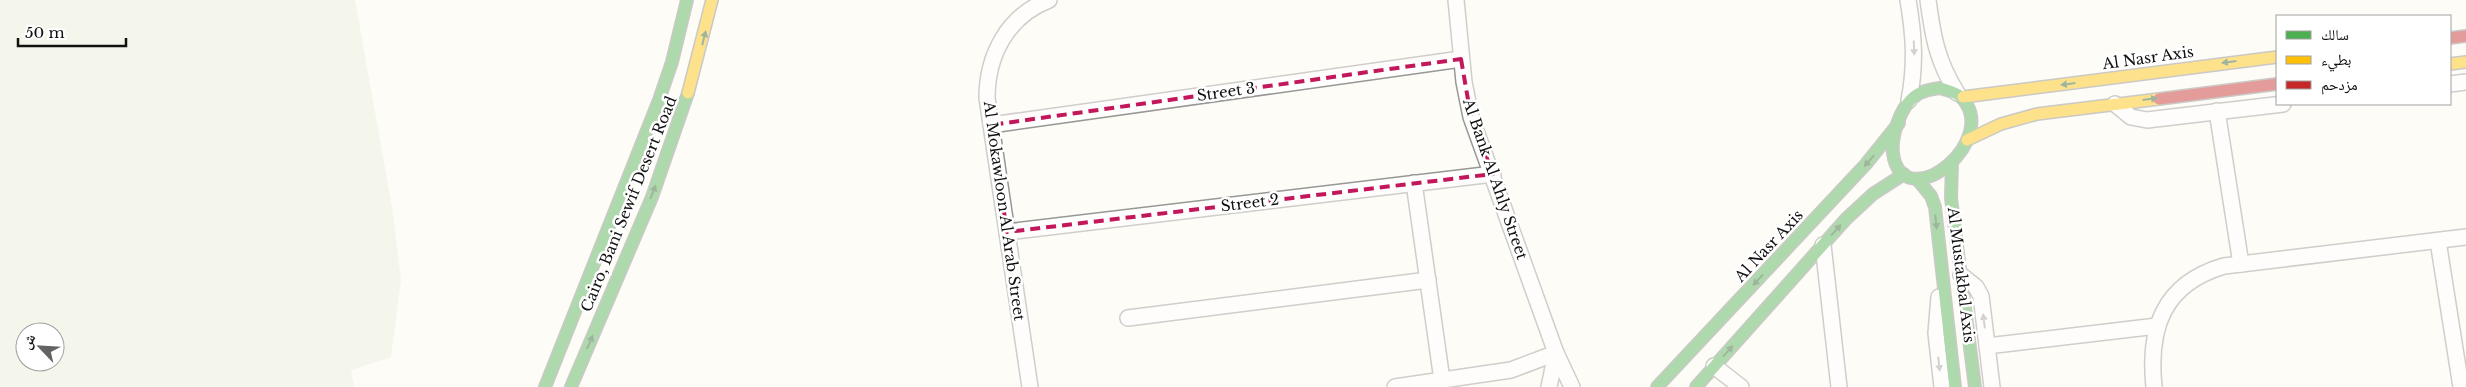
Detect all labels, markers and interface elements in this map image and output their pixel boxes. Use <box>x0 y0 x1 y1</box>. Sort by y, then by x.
scale bar <box>18 15 125 47</box>
legend <box>2276 15 2451 105</box>
text: 50 m <box>25 23 65 42</box>
text: سالك <box>2321 25 2349 44</box>
one-way arrow <box>700 31 708 46</box>
one-way arrow <box>1911 40 1919 56</box>
street label: Al Nasr Axis <box>2100 42 2195 73</box>
text: بطيء <box>2321 50 2351 72</box>
one-way arrow <box>2221 59 2237 67</box>
text: مزدحم <box>2321 75 2358 95</box>
street label: Street 3 <box>1196 78 1256 105</box>
one-way arrow <box>2059 80 2075 88</box>
street label: Cairo, Bani Sewif Desert Road <box>576 93 681 314</box>
street label: Al Bank Al Ahly Street <box>1459 95 1532 262</box>
one-way arrow <box>2143 95 2159 103</box>
street label: Al Mokawloon Al Arab Street <box>980 99 1029 322</box>
one-way arrow <box>1863 154 1874 167</box>
one-way arrow <box>649 185 657 199</box>
street label: Street 2 <box>1220 189 1280 216</box>
street label: Al Nasr Axis <box>1730 205 1807 287</box>
street label: Al Mustakbal Axis <box>1944 205 1979 344</box>
one-way arrow <box>1932 214 1940 230</box>
one-way arrow <box>1831 223 1842 236</box>
one-way arrow <box>1752 274 1764 286</box>
one-way arrow <box>1980 313 1988 329</box>
north arrow <box>15 322 65 372</box>
text: ش <box>17 331 40 352</box>
one-way arrow <box>586 335 594 349</box>
one-way arrow <box>1722 345 1734 357</box>
one-way arrow <box>1935 356 1943 372</box>

